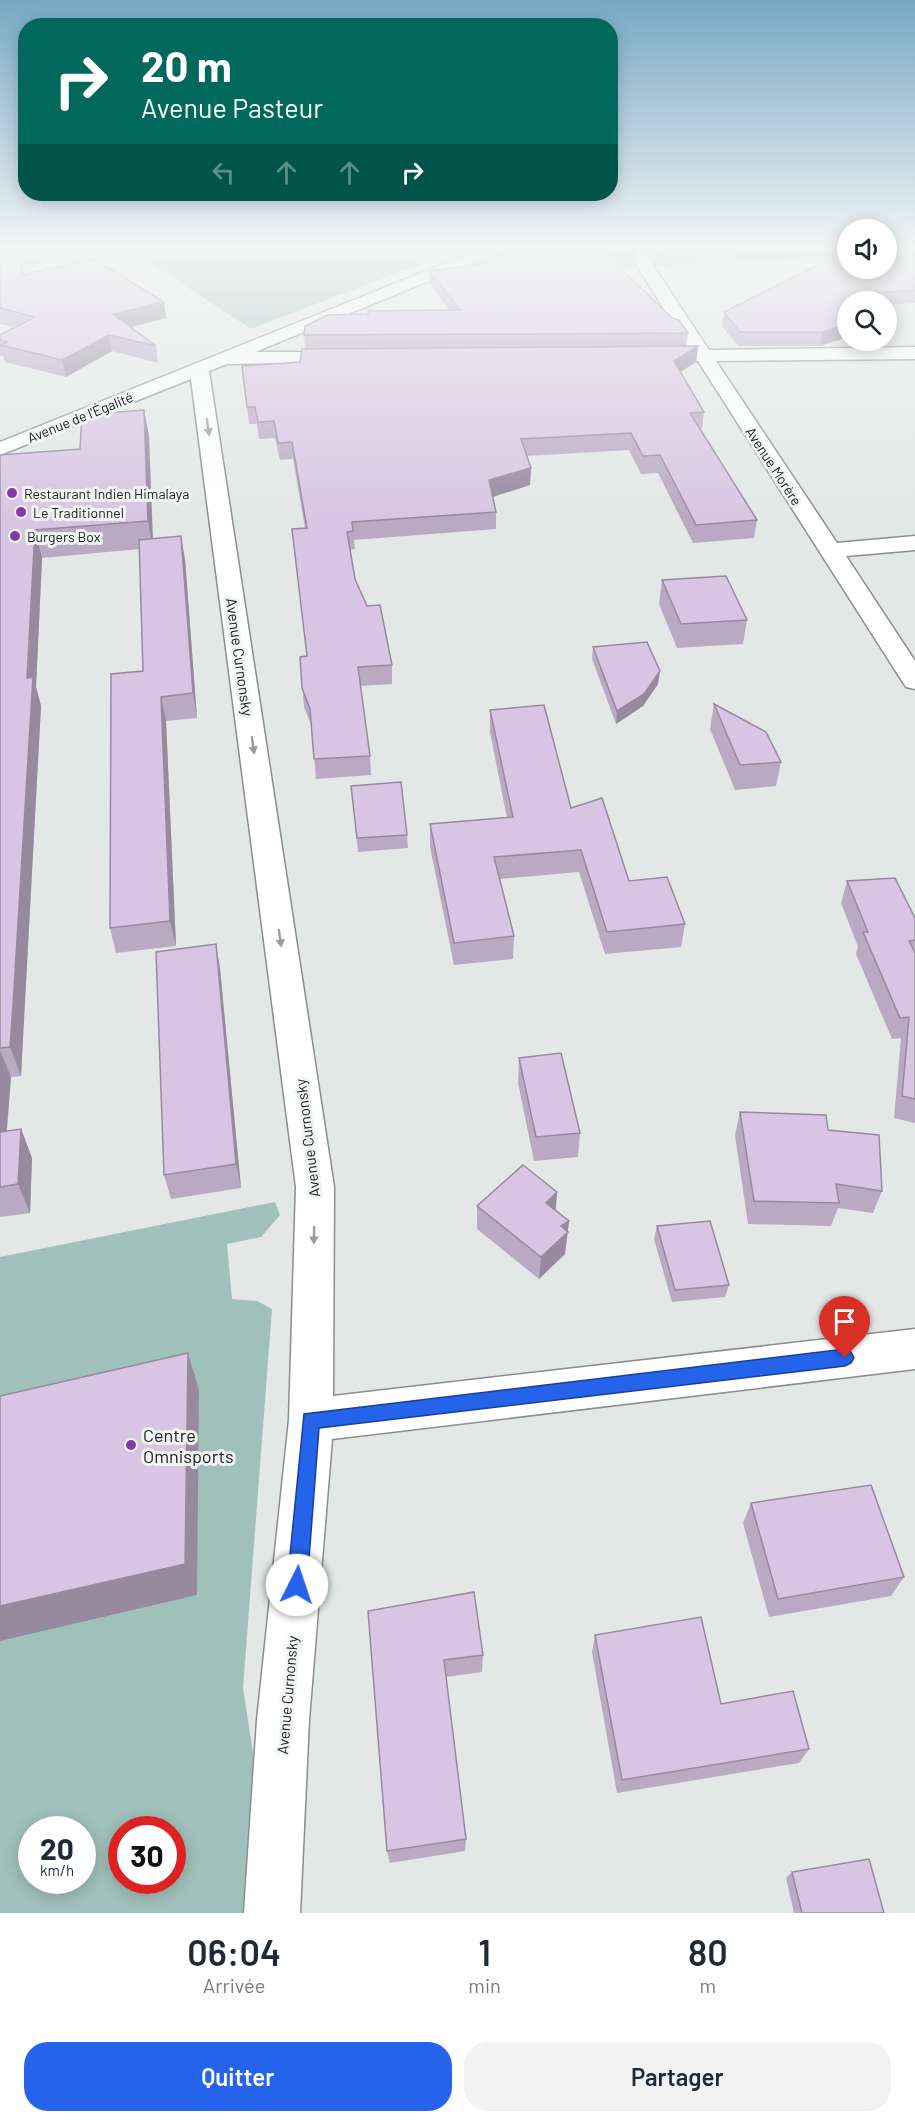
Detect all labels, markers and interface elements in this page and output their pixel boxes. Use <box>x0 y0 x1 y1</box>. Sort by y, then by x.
text: 20 m <box>141 40 232 90</box>
icon: right <box>42 42 120 120</box>
text: Avenue Pasteur <box>141 91 323 123</box>
icon: left <box>207 156 240 189</box>
icon: ahead <box>270 156 303 189</box>
icon: ahead <box>333 156 366 189</box>
icon: right <box>396 156 429 189</box>
map controls <box>837 219 897 351</box>
button: sound <box>837 219 897 279</box>
button: search <box>837 291 897 351</box>
street label: Avenue de l'Égalité <box>25 388 135 446</box>
one-way arrow <box>203 417 212 436</box>
street label: Avenue Morère <box>742 424 806 508</box>
place label: Restaurant Indien Himalaya <box>24 485 189 502</box>
marker: Restaurant Indien Himalaya <box>5 486 19 500</box>
place label: Le Traditionnel <box>33 504 124 521</box>
marker: Le Traditionnel <box>14 505 28 519</box>
place label: Burgers Box <box>27 528 101 545</box>
marker: Burgers Box <box>8 529 22 543</box>
street label: Avenue Curnonsky <box>223 597 257 717</box>
one-way arrow <box>248 735 257 754</box>
one-way arrow <box>275 928 285 947</box>
street label: Avenue Curnonsky <box>291 1078 323 1198</box>
one-way arrow <box>310 1226 319 1245</box>
pin <box>819 1296 870 1358</box>
icon: arrive <box>828 1305 861 1338</box>
place label: Centre Omnisports <box>143 1424 234 1467</box>
marker: Centre Omnisports <box>124 1438 138 1452</box>
position arrow <box>265 1553 329 1617</box>
street label: Avenue Curnonsky <box>273 1635 301 1755</box>
speed limit sign: 30 <box>108 1816 186 1894</box>
text: 20 <box>40 1830 74 1866</box>
text: km/h <box>40 1861 74 1879</box>
text: 06:04 <box>187 1930 281 1973</box>
text: 1 <box>478 1930 491 1973</box>
text: 80 <box>688 1930 728 1973</box>
text: Arrivée <box>203 1973 265 1997</box>
text: min <box>468 1973 501 1997</box>
text: m <box>700 1973 716 1997</box>
button: Quitter <box>24 2042 452 2111</box>
button: Partager <box>464 2042 891 2111</box>

